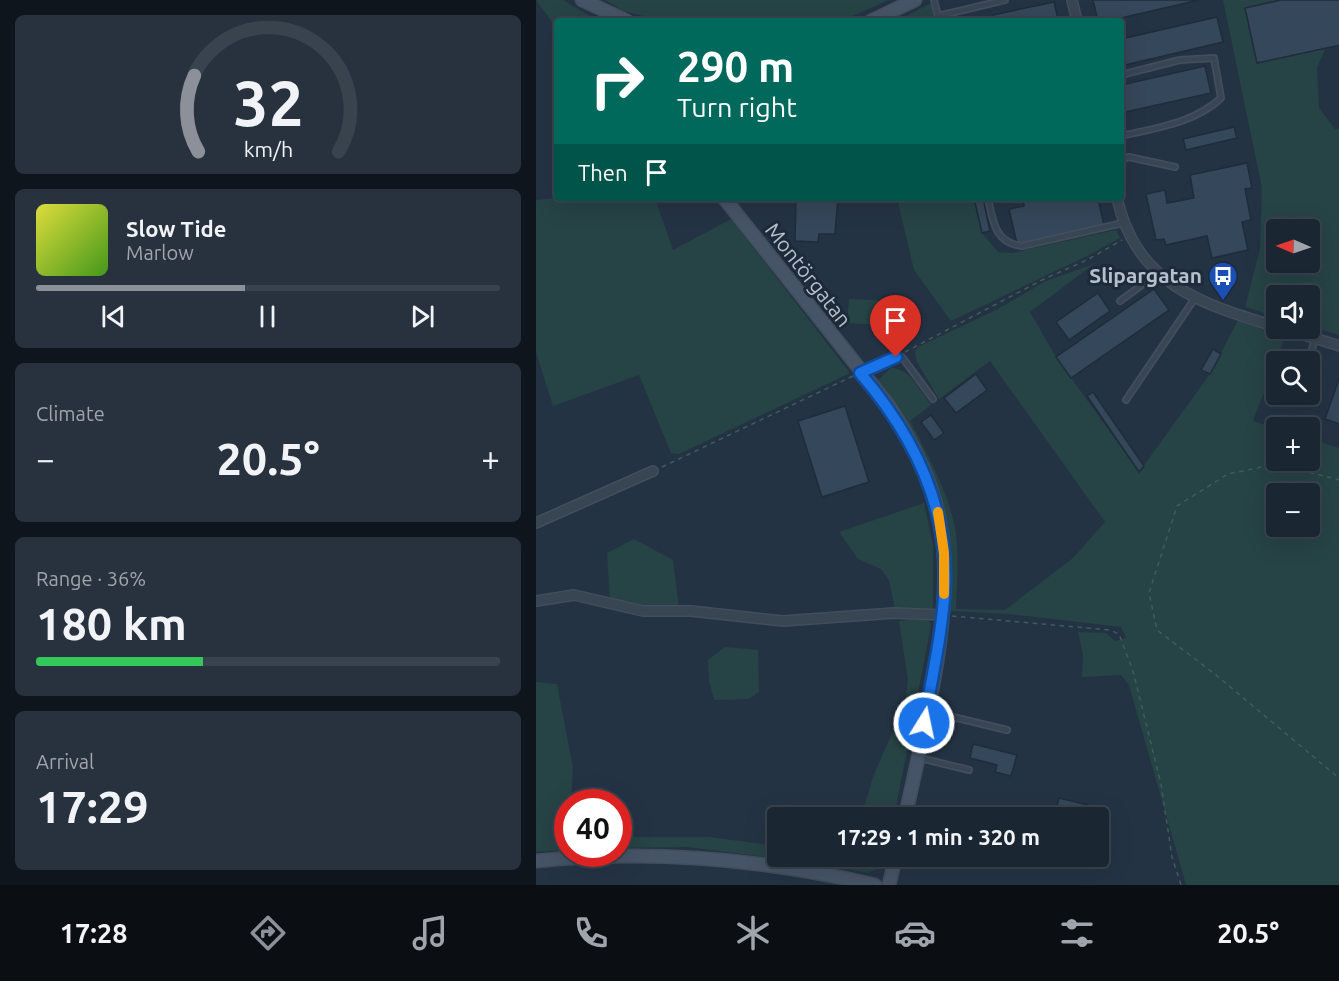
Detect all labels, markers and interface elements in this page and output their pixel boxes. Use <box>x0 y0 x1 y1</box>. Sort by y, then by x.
icon: right <box>578 42 656 120</box>
text: 290 m <box>677 43 794 90</box>
text: 32 <box>233 68 303 138</box>
text: Turn right <box>677 92 797 122</box>
text: km/h <box>243 137 293 161</box>
icon: arrive <box>640 156 673 189</box>
text: Then <box>578 160 628 185</box>
text: Slow Tide <box>126 216 226 241</box>
street label: Montörgatan <box>761 218 857 331</box>
north arrow <box>1266 219 1320 273</box>
map controls <box>1266 219 1320 537</box>
text: Marlow <box>126 241 194 264</box>
bus stop icon: Slipargatan <box>1207 260 1239 302</box>
place label: Slipargatan <box>1089 263 1202 287</box>
button: sound <box>1266 285 1320 339</box>
pin <box>870 295 921 357</box>
icon: previous <box>97 300 130 333</box>
icon: pause <box>251 300 284 333</box>
icon: next <box>406 300 439 333</box>
icon: arrive <box>879 304 912 337</box>
button: search <box>1266 351 1320 405</box>
text: Climate <box>36 402 105 425</box>
button: + <box>1266 417 1320 471</box>
text: 20.5° <box>216 433 320 484</box>
text: − <box>36 440 55 477</box>
text: + <box>481 440 500 477</box>
button: − <box>1266 483 1320 537</box>
text: Range · 36% <box>36 567 146 590</box>
text: 180 km <box>36 598 187 649</box>
position arrow <box>892 691 956 755</box>
text: Arrival <box>36 750 94 773</box>
text: 17:29 <box>36 781 149 832</box>
speed limit sign: 40 <box>554 789 632 867</box>
text: 17:29 · 1 min · 320 m <box>836 824 1040 849</box>
icon: directions <box>247 912 289 954</box>
icon: music <box>409 912 451 954</box>
icon: phone <box>570 912 612 954</box>
icon: climate <box>732 912 774 954</box>
icon: car <box>894 912 936 954</box>
icon: filters <box>1056 912 1098 954</box>
text: 17:28 <box>60 918 127 948</box>
text: 20.5° <box>1217 918 1279 948</box>

